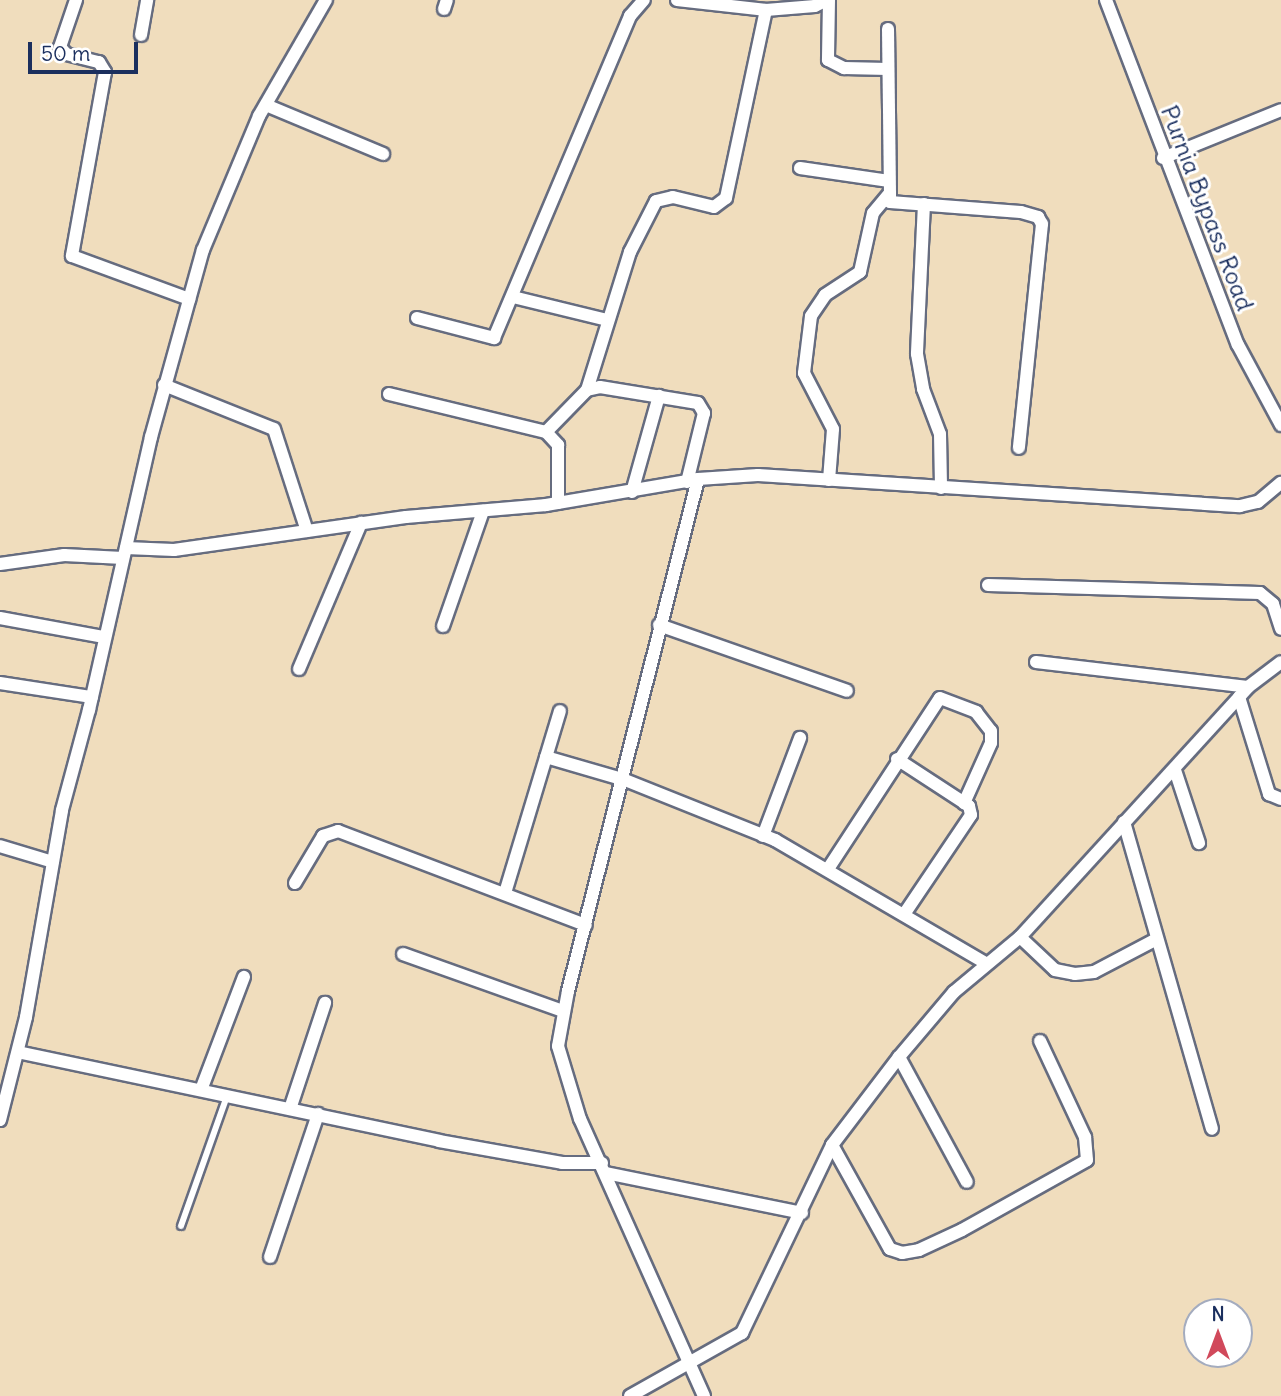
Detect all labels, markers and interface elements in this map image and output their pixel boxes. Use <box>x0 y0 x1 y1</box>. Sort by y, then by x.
scale bar <box>32 28 142 72</box>
text: 50 m <box>41 40 90 67</box>
street label: Purnia Bypass Road <box>1155 101 1259 315</box>
north arrow <box>1183 1298 1253 1368</box>
text: N <box>1211 1302 1225 1326</box>

